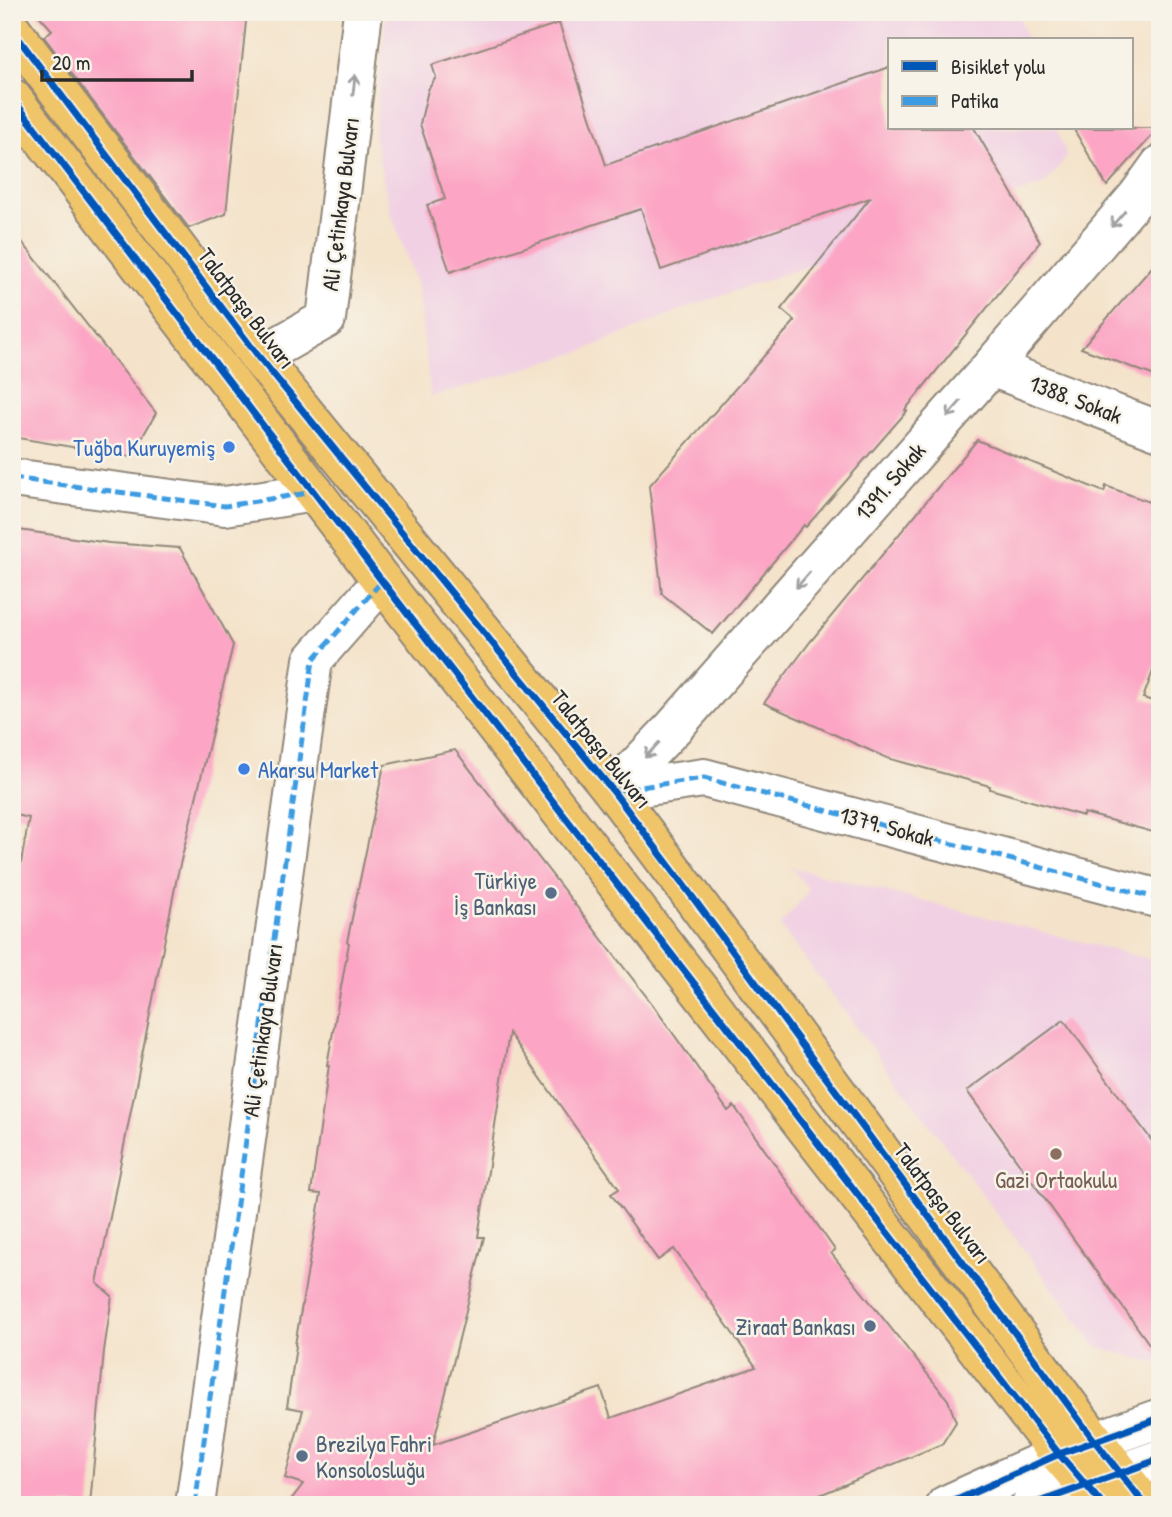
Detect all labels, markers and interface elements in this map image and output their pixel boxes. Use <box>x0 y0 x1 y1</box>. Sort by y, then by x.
scale bar <box>42 38 192 82</box>
legend <box>888 38 1134 130</box>
text: 20 m <box>52 48 90 77</box>
text: Bisiklet yolu <box>951 52 1046 81</box>
one-way arrow <box>348 74 361 97</box>
text: Patika <box>951 86 998 115</box>
street label: Ali Çetinkaya Bulvarı <box>314 115 366 293</box>
one-way arrow <box>1110 210 1126 228</box>
street label: Talatpaşa Bulvarı <box>191 241 303 375</box>
street label: 1388. Sokak <box>1025 367 1127 431</box>
one-way arrow <box>946 400 962 418</box>
place label: Tuğba Kuruyemiş <box>73 432 215 463</box>
street label: 1391. Sokak <box>848 435 933 526</box>
marker: Tuğba Kuruyemiş <box>221 439 237 455</box>
one-way arrow <box>795 571 811 589</box>
street label: Talatpaşa Bulvarı <box>545 683 659 815</box>
one-way arrow <box>643 741 660 758</box>
place label: Akarsu Market <box>258 754 379 785</box>
marker: Akarsu Market <box>236 761 252 777</box>
street label: 1379. Sokak <box>836 799 938 854</box>
place label: Türkiye İş Bankası <box>454 865 537 922</box>
marker: Türkiye İş Bankası <box>543 885 559 901</box>
street label: Ali Çetinkaya Bulvarı <box>234 941 290 1119</box>
street label: Talatpaşa Bulvarı <box>887 1136 999 1270</box>
marker: Gazi Ortaokulu <box>1048 1146 1064 1162</box>
place label: Gazi Ortaokulu <box>995 1164 1117 1195</box>
place label: Ziraat Bankası <box>735 1311 856 1342</box>
marker: Ziraat Bankası <box>862 1318 878 1334</box>
place label: Brezilya Fahri Konsolosluğu <box>316 1428 432 1485</box>
marker: Brezilya Fahri Konsolosluğu <box>294 1448 310 1464</box>

